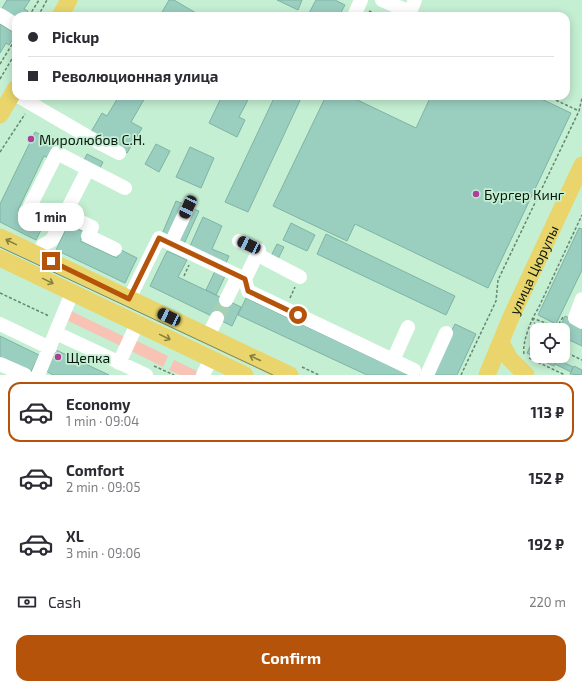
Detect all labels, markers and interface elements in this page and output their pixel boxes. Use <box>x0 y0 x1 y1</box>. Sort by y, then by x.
text: Pickup <box>52 28 99 46</box>
text: Революционная улица <box>52 67 218 85</box>
place label: Миролюбов С.Н. <box>39 131 145 148</box>
marker: Миролюбов С.Н. <box>26 134 36 144</box>
place label: Бургер Кинг <box>484 186 565 203</box>
marker: Бургер Кинг <box>471 189 481 199</box>
car <box>177 194 199 220</box>
callout: 1 min <box>18 203 84 231</box>
text: 1 min <box>35 209 67 225</box>
street label: улица Цюрупы <box>505 222 561 317</box>
car <box>236 234 262 256</box>
one-way arrow <box>6 238 18 245</box>
route end <box>42 252 60 270</box>
one-way arrow <box>41 278 53 285</box>
car <box>156 306 182 328</box>
route start <box>289 306 307 324</box>
map controls <box>530 323 570 363</box>
button: locate <box>530 323 570 363</box>
one-way arrow <box>159 334 171 341</box>
place label: Щепка <box>66 349 110 366</box>
marker: Щепка <box>53 352 63 362</box>
one-way arrow <box>249 354 261 361</box>
icon: car <box>18 394 54 430</box>
text: Economy <box>66 395 131 413</box>
text: 113 ₽ <box>530 403 564 421</box>
text: 1 min · 09:04 <box>66 413 139 429</box>
icon: car <box>18 460 54 496</box>
text: Comfort <box>66 461 124 479</box>
text: 152 ₽ <box>528 469 564 487</box>
text: 2 min · 09:05 <box>66 479 140 495</box>
icon: car <box>18 526 54 562</box>
text: XL <box>66 527 84 545</box>
text: 192 ₽ <box>528 535 564 553</box>
text: 3 min · 09:06 <box>66 545 141 561</box>
icon: cash <box>16 591 38 613</box>
text: Cash <box>48 593 81 611</box>
text: 220 m <box>529 594 566 610</box>
button: Confirm <box>16 635 566 681</box>

